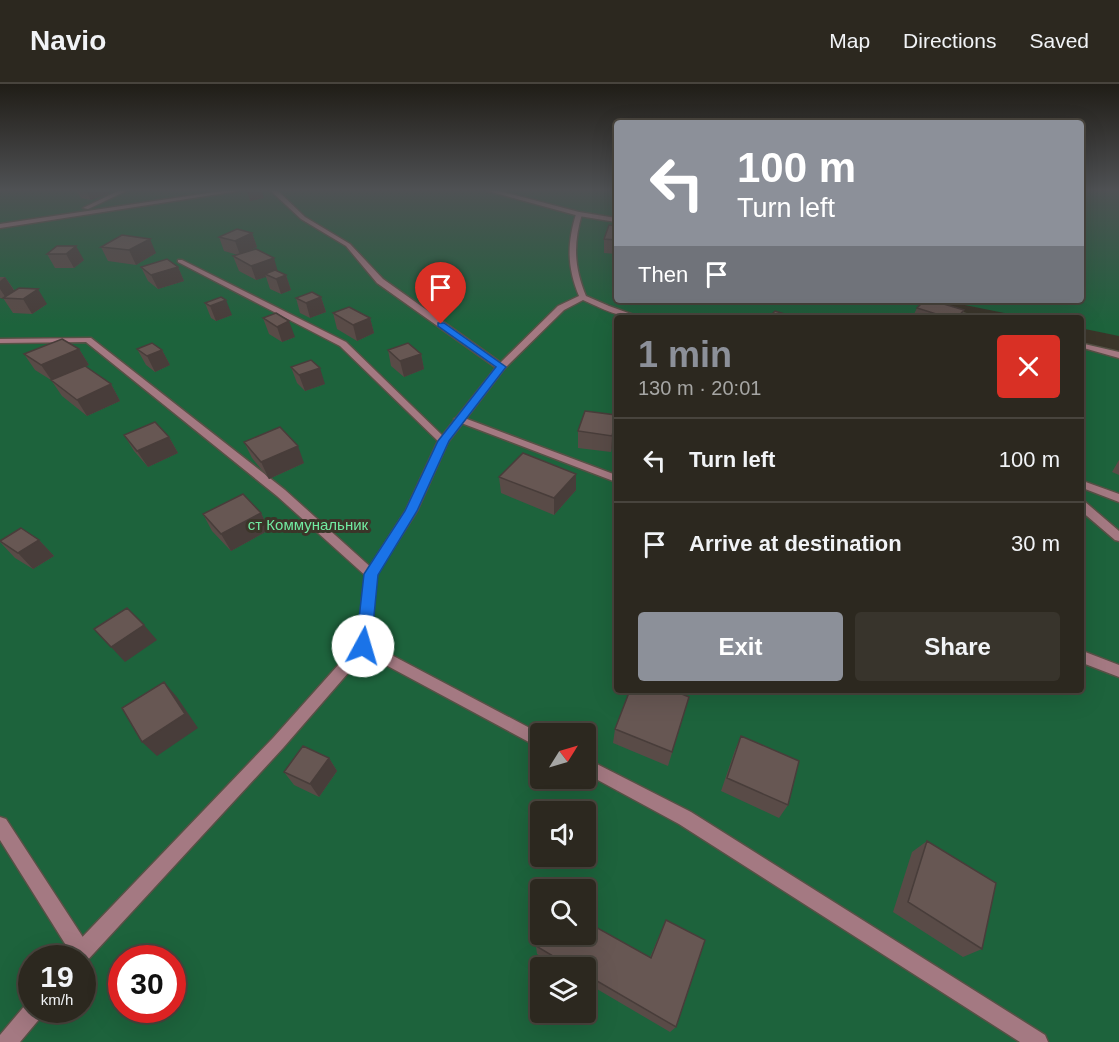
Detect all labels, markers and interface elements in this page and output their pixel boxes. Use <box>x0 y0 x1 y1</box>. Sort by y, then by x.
text: Navio <box>30 25 106 56</box>
text: Map <box>829 29 870 52</box>
text: Directions <box>903 29 996 52</box>
text: Saved <box>1029 29 1089 52</box>
icon: left <box>638 144 716 222</box>
text: 100 m <box>737 144 856 191</box>
text: Turn left <box>737 193 835 223</box>
icon: arrive <box>700 258 733 291</box>
pin <box>415 262 466 324</box>
text: Then <box>638 262 688 287</box>
icon: arrive <box>424 271 457 304</box>
text: 1 min <box>638 334 732 375</box>
button: close <box>997 335 1060 398</box>
text: 130 m · 20:01 <box>638 377 761 399</box>
icon: left <box>638 444 671 477</box>
text: Turn left <box>689 447 775 472</box>
text: 100 m <box>999 447 1060 472</box>
park label: ст Коммунальник <box>248 516 369 533</box>
icon: arrive <box>638 528 671 561</box>
text: Arrive at destination <box>689 531 902 556</box>
text: 30 m <box>1011 531 1060 556</box>
button: Exit <box>638 612 843 681</box>
button: Share <box>855 612 1060 681</box>
position arrow <box>331 614 395 678</box>
north arrow <box>530 723 596 789</box>
map controls <box>530 723 596 1023</box>
button: sound <box>530 801 596 867</box>
button: search <box>530 879 596 945</box>
speed limit sign: 30 <box>108 945 186 1023</box>
button: layers <box>530 957 596 1023</box>
text: 19 <box>40 960 74 993</box>
text: km/h <box>41 991 73 1008</box>

